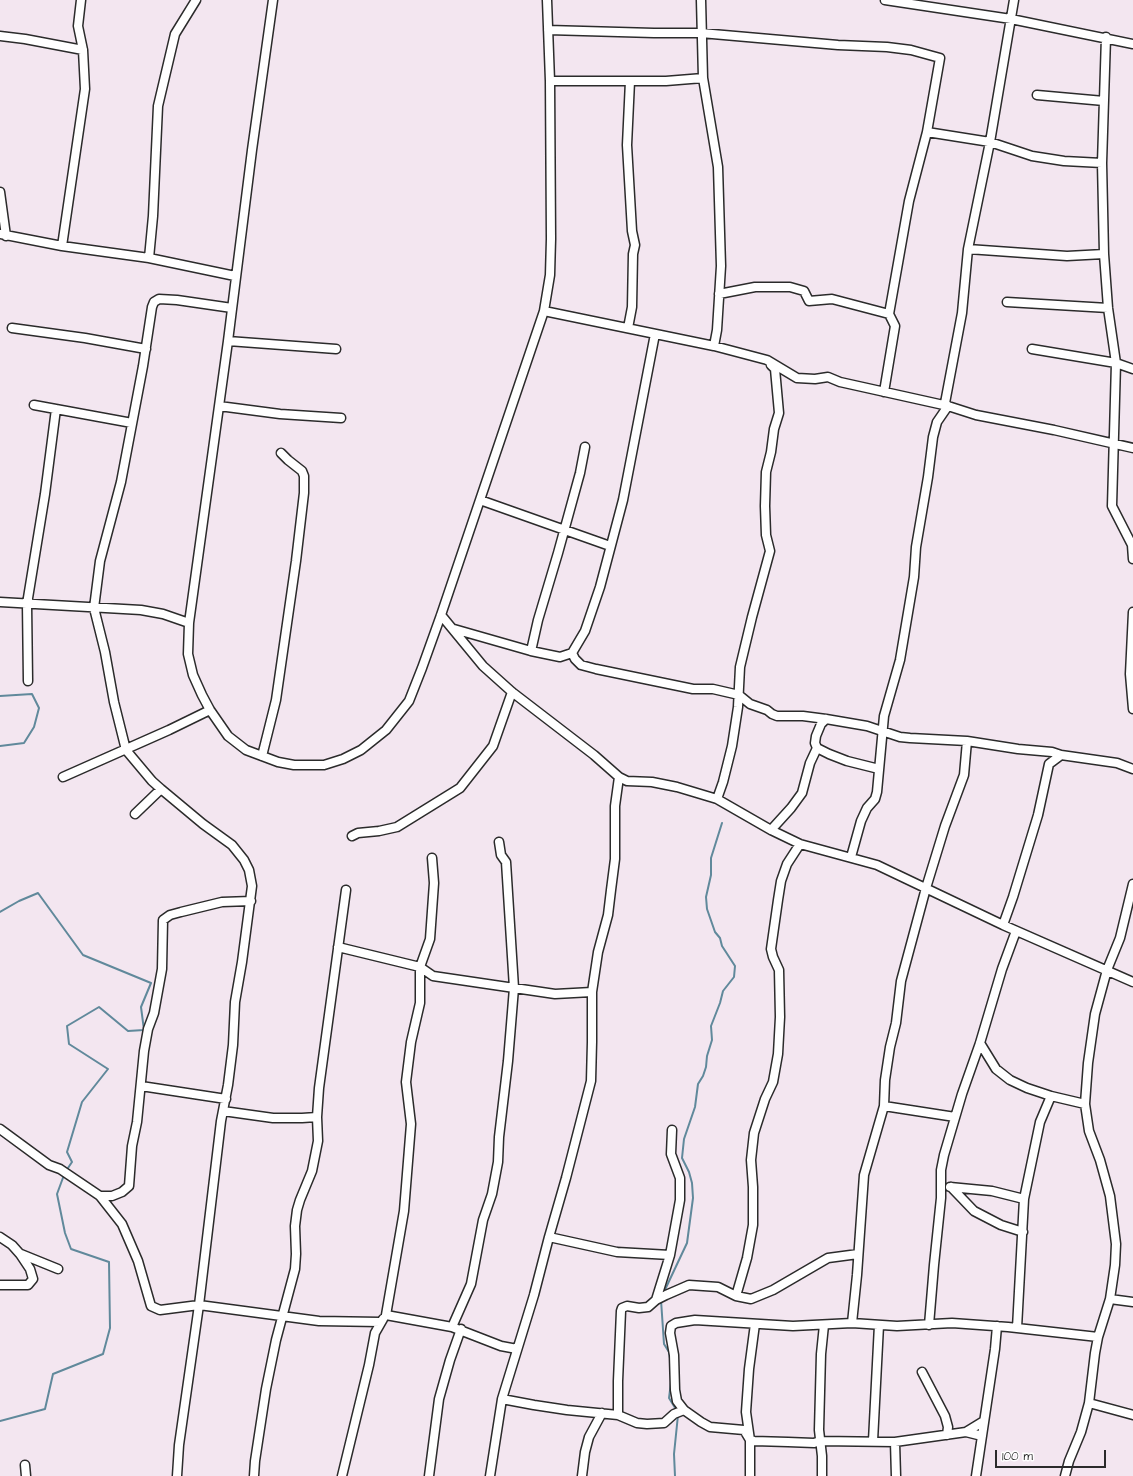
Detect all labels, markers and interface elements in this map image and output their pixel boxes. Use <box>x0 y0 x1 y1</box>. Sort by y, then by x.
scale bar <box>997 1442 1108 1468</box>
text: 100 m <box>1002 1448 1033 1465</box>

